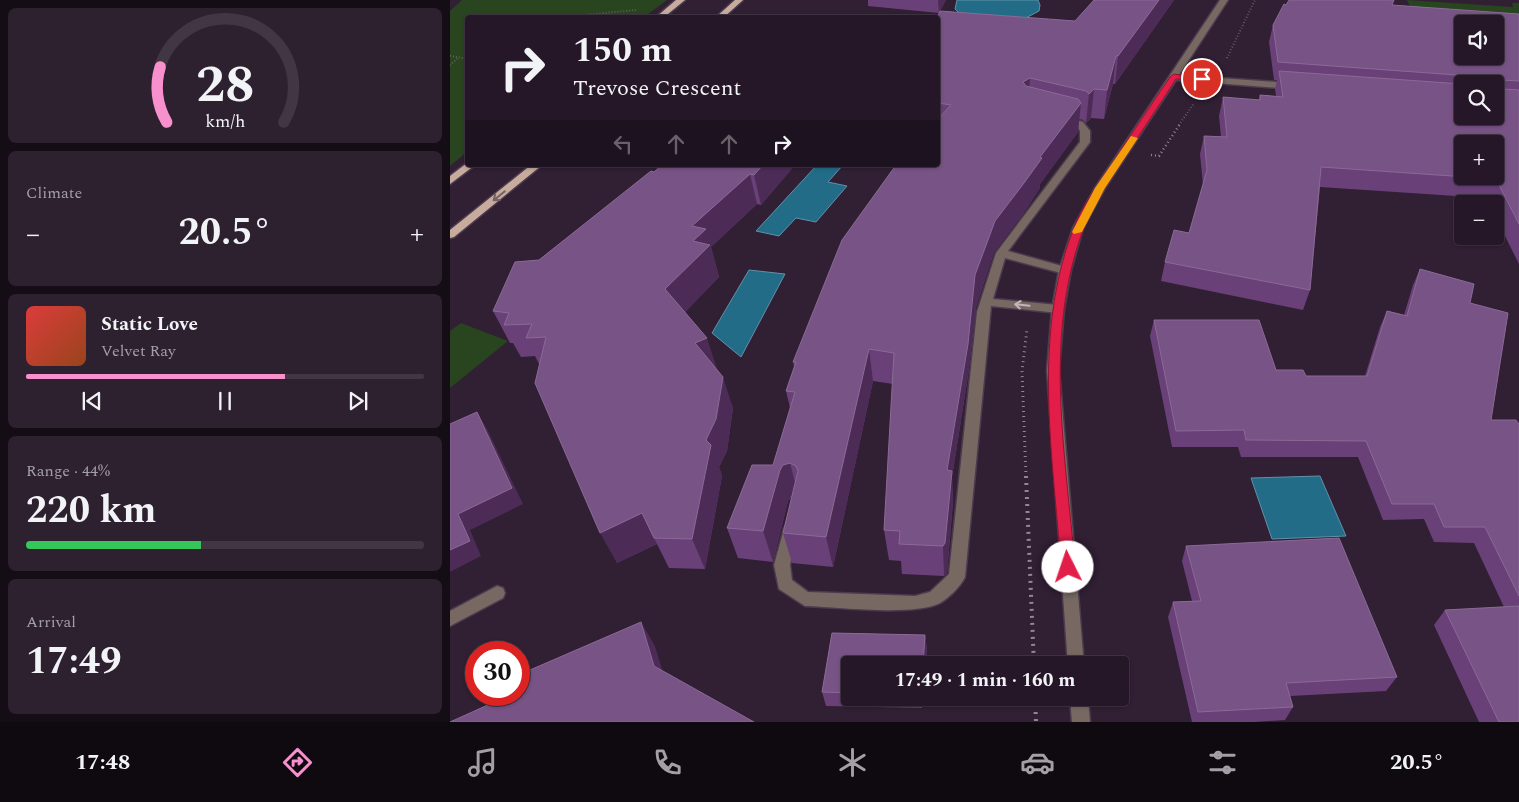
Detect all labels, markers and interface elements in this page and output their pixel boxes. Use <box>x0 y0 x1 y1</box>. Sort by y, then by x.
map controls <box>1454 15 1504 245</box>
button: sound <box>1454 15 1504 65</box>
text: 150 m <box>573 24 672 77</box>
icon: right <box>490 35 555 100</box>
text: 28 <box>196 46 254 125</box>
pin <box>1181 58 1223 100</box>
icon: arrive <box>1188 65 1216 93</box>
text: Trevose Crescent <box>573 72 741 105</box>
button: search <box>1454 75 1504 125</box>
text: km/h <box>205 108 245 135</box>
icon: left <box>609 130 637 158</box>
icon: ahead <box>662 130 690 158</box>
icon: ahead <box>715 130 743 158</box>
icon: right <box>768 130 796 158</box>
button: + <box>1454 135 1504 185</box>
text: Climate <box>26 181 82 205</box>
one-way arrow <box>493 190 506 201</box>
button: − <box>1454 195 1504 245</box>
text: 20.5° <box>178 204 272 262</box>
text: − <box>26 213 40 256</box>
text: + <box>410 213 424 256</box>
one-way arrow <box>1014 300 1030 310</box>
text: Static Love <box>101 310 198 339</box>
text: Velvet Ray <box>101 339 176 363</box>
icon: previous <box>78 387 106 415</box>
icon: pause <box>211 387 239 415</box>
icon: next <box>344 387 372 415</box>
text: Range · 44% <box>26 459 110 483</box>
text: 220 km <box>26 482 157 540</box>
position arrow <box>1041 540 1093 592</box>
text: Arrival <box>26 610 76 634</box>
text: 17:49 <box>26 633 121 691</box>
speed limit sign: 30 <box>465 641 530 706</box>
text: 17:49 · 1 min · 160 m <box>895 666 1075 695</box>
icon: directions <box>280 745 315 780</box>
icon: music <box>465 745 500 780</box>
icon: phone <box>650 745 685 780</box>
icon: climate <box>835 745 870 780</box>
icon: car <box>1020 745 1055 780</box>
icon: filters <box>1205 745 1240 780</box>
text: 17:48 <box>75 746 130 779</box>
text: 20.5° <box>1390 746 1444 779</box>

